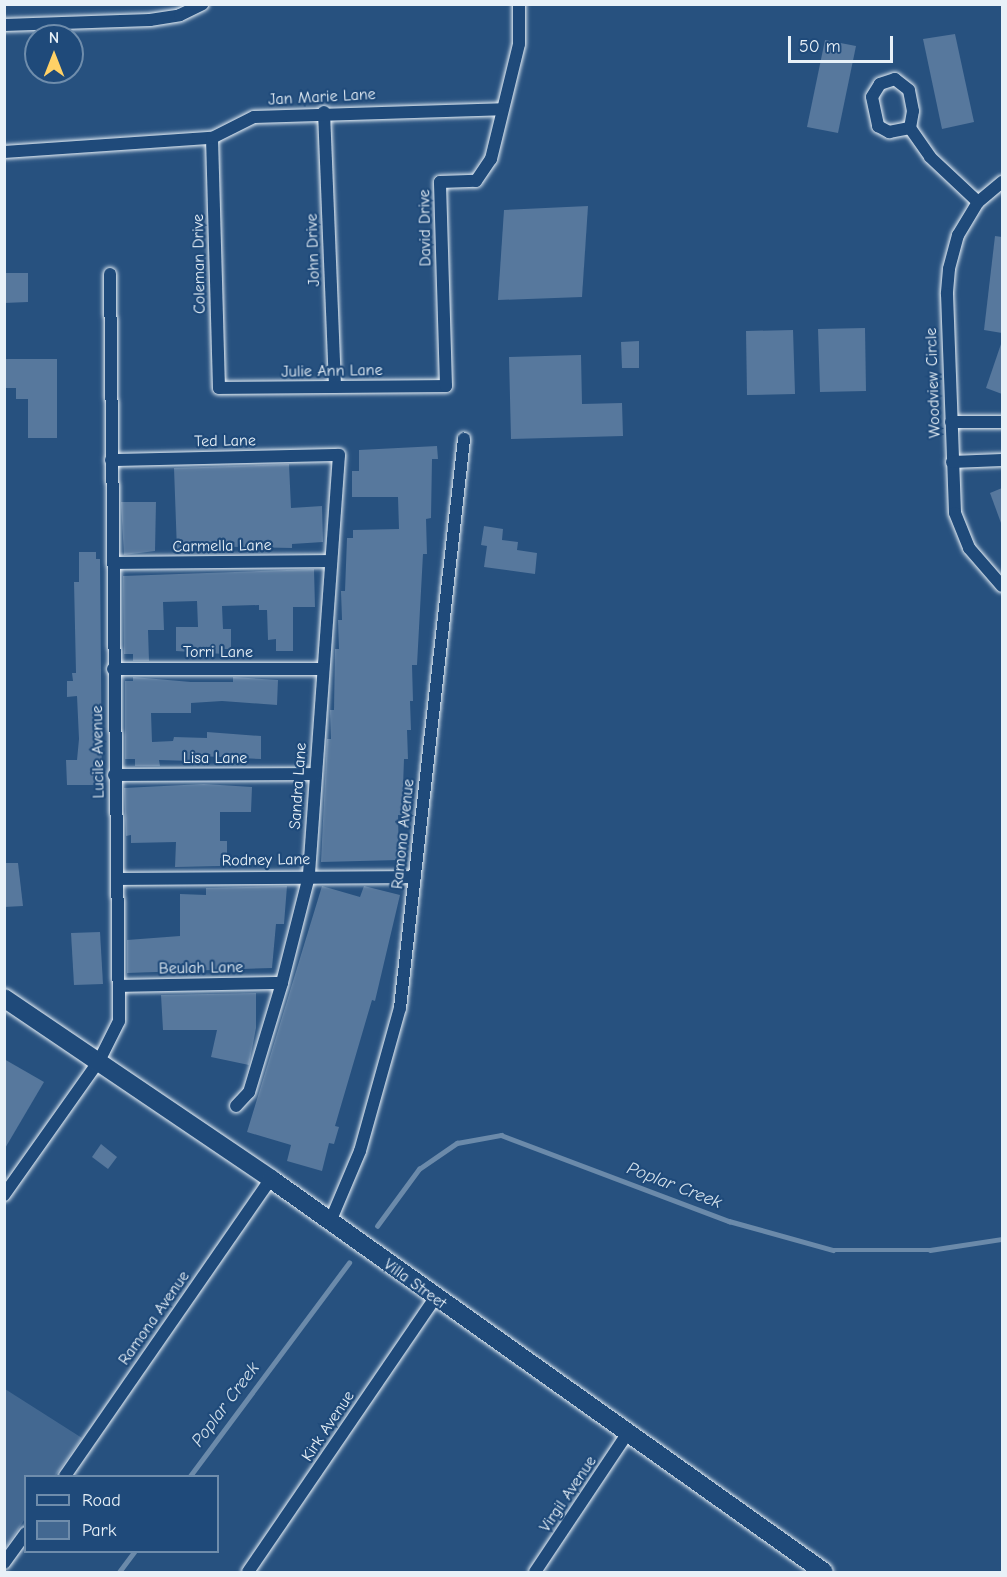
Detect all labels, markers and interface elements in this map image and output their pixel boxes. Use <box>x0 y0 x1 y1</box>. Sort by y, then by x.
north arrow <box>24 24 84 84</box>
scale bar <box>791 24 896 62</box>
text: N <box>49 29 59 47</box>
text: 50 m <box>799 36 841 57</box>
street label: Jan Marie Lane <box>268 85 376 109</box>
street label: David Drive <box>415 189 435 267</box>
street label: John Drive <box>302 213 324 287</box>
street label: Coleman Drive <box>189 214 209 314</box>
street label: Woodview Circle <box>921 327 945 439</box>
street label: Julie Ann Lane <box>281 361 383 381</box>
street label: Ted Lane <box>194 431 256 451</box>
street label: Carmella Lane <box>172 536 272 556</box>
street label: Torri Lane <box>183 642 253 662</box>
street label: Lucile Avenue <box>88 705 108 799</box>
street label: Sandra Lane <box>285 742 311 830</box>
street label: Lisa Lane <box>183 748 247 768</box>
street label: Ramona Avenue <box>388 778 418 890</box>
street label: Rodney Lane <box>222 850 310 870</box>
street label: Beulah Lane <box>159 958 243 978</box>
water label: Poplar Creek <box>623 1158 725 1214</box>
street label: Villa Street <box>380 1255 450 1313</box>
street label: Ramona Avenue <box>114 1267 194 1369</box>
water label: Poplar Creek <box>187 1359 265 1451</box>
street label: Kirk Avenue <box>297 1387 359 1465</box>
street label: Virgil Avenue <box>536 1452 600 1536</box>
legend <box>24 1475 219 1553</box>
text: Road <box>82 1490 121 1511</box>
text: Park <box>82 1520 116 1541</box>

